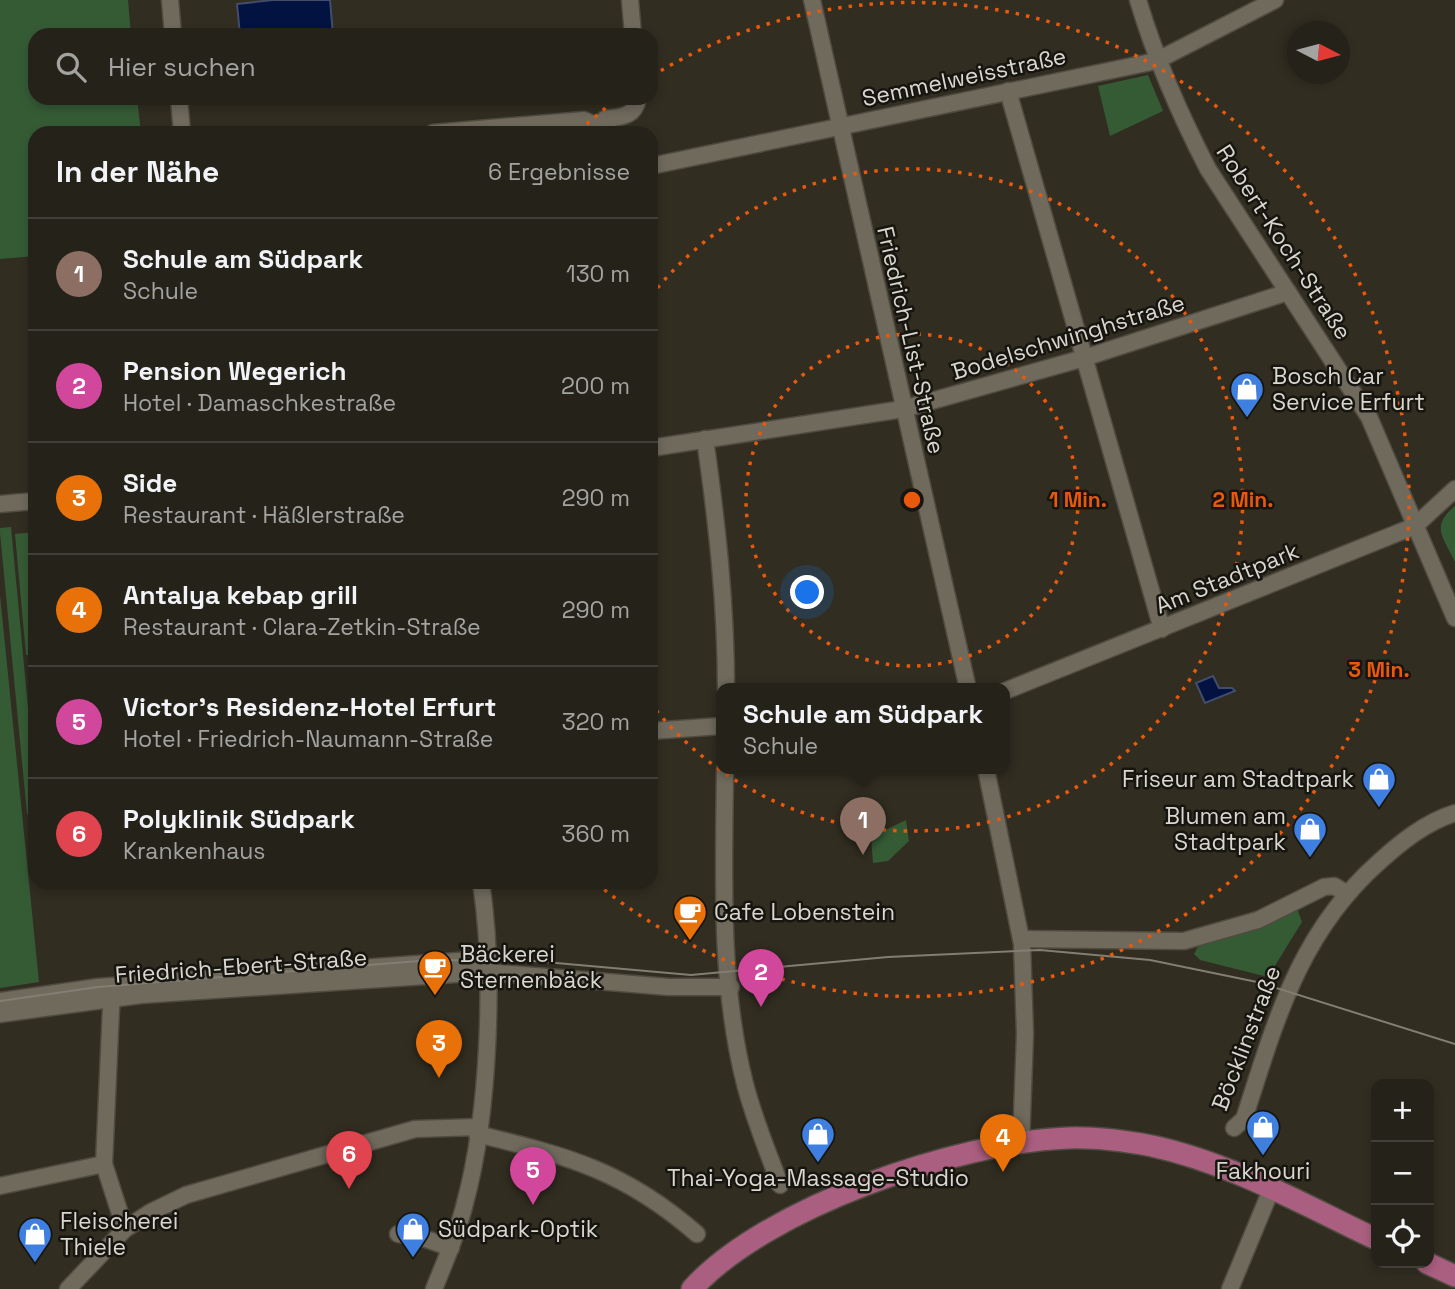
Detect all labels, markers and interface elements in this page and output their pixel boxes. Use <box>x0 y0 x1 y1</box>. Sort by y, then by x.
north arrow <box>1287 21 1350 84</box>
search box <box>28 28 658 105</box>
street label: Semmelweisstraße <box>859 41 1069 113</box>
icon: search <box>52 48 90 86</box>
text: Hier suchen <box>108 50 256 84</box>
street label: Robert-Koch-Straße <box>1210 139 1358 345</box>
text: In der Nähe <box>56 152 219 191</box>
text: 6 Ergebnisse <box>488 157 630 187</box>
street label: Friedrich-List-Straße <box>870 223 952 457</box>
text: Schule am Südpark <box>123 242 363 276</box>
text: 1 <box>74 259 84 289</box>
text: 130 m <box>566 259 630 289</box>
text: Schule <box>123 276 198 306</box>
street label: Bodelschwinghstraße <box>948 287 1188 387</box>
text: Pension Wegerich <box>123 354 347 388</box>
place label: Bosch Car Service Erfurt <box>1272 361 1425 417</box>
shop icon: Bosch Car Service Erfurt <box>1228 370 1266 419</box>
text: 2 <box>72 371 86 401</box>
text: 200 m <box>561 371 630 401</box>
text: Hotel · Damaschkestraße <box>123 388 396 418</box>
text: Side <box>123 466 177 500</box>
text: 3 <box>72 483 86 513</box>
text: 290 m <box>562 483 630 513</box>
text: 1 Min. <box>1049 486 1107 513</box>
text: 2 Min. <box>1212 486 1274 513</box>
centre of rings <box>900 488 924 512</box>
text: Restaurant · Häßlerstraße <box>123 500 405 530</box>
street label: Am Stadtpark <box>1151 536 1303 620</box>
your location <box>790 575 824 609</box>
text: Antalya kebap grill <box>123 578 358 612</box>
text: 4 <box>72 595 86 625</box>
text: 290 m <box>562 595 630 625</box>
text: Restaurant · Clara-Zetkin-Straße <box>123 612 481 642</box>
text: 3 Min. <box>1348 656 1410 683</box>
popup <box>716 683 1010 774</box>
text: Victor's Residenz-Hotel Erfurt <box>123 690 496 724</box>
text: Schule am Südpark <box>743 697 983 731</box>
text: 5 <box>72 707 86 737</box>
text: 320 m <box>562 707 630 737</box>
text: Hotel · Friedrich-Naumann-Straße <box>123 724 493 754</box>
text: Schule <box>743 731 818 761</box>
shop icon: Friseur am Stadtpark <box>1360 760 1398 809</box>
place label: Friseur am Stadtpark <box>1122 764 1354 794</box>
pin: 1 <box>840 797 886 855</box>
place label: Blumen am Stadtpark <box>1165 801 1286 857</box>
text: Polyklinik Südpark <box>123 802 355 836</box>
shop icon: Blumen am Stadtpark <box>1291 810 1329 859</box>
text: 6 <box>72 819 86 849</box>
text: 360 m <box>562 819 630 849</box>
text: Krankenhaus <box>123 836 265 866</box>
cafe icon: Cafe Lobenstein <box>671 893 709 942</box>
place label: Cafe Lobenstein <box>714 897 895 927</box>
place label: Bäckerei Sternenbäck <box>460 939 602 995</box>
street label: Friedrich-Ebert-Straße <box>114 942 368 990</box>
cafe icon: Bäckerei Sternenbäck <box>416 948 454 997</box>
pin: 2 <box>738 949 784 1007</box>
street label: Böcklinstraße <box>1205 961 1287 1115</box>
pin: 3 <box>416 1020 462 1078</box>
map controls <box>1371 1079 1434 1268</box>
button: + <box>1371 1079 1434 1142</box>
shop icon: Fakhouri <box>1244 1108 1282 1157</box>
pin: 4 <box>980 1114 1026 1172</box>
shop icon: Thai-Yoga-Massage-Studio <box>799 1115 837 1164</box>
pin: 6 <box>326 1131 372 1189</box>
button: − <box>1371 1142 1434 1205</box>
pin: 5 <box>510 1147 556 1205</box>
place label: Fakhouri <box>1216 1156 1310 1186</box>
place label: Thai-Yoga-Massage-Studio <box>667 1163 969 1193</box>
button: locate <box>1371 1205 1434 1268</box>
place label: Fleischerei Thiele <box>60 1206 178 1262</box>
shop icon: Südpark-Optik <box>394 1210 432 1259</box>
place label: Südpark-Optik <box>438 1214 598 1244</box>
shop icon: Fleischerei Thiele <box>16 1215 54 1264</box>

